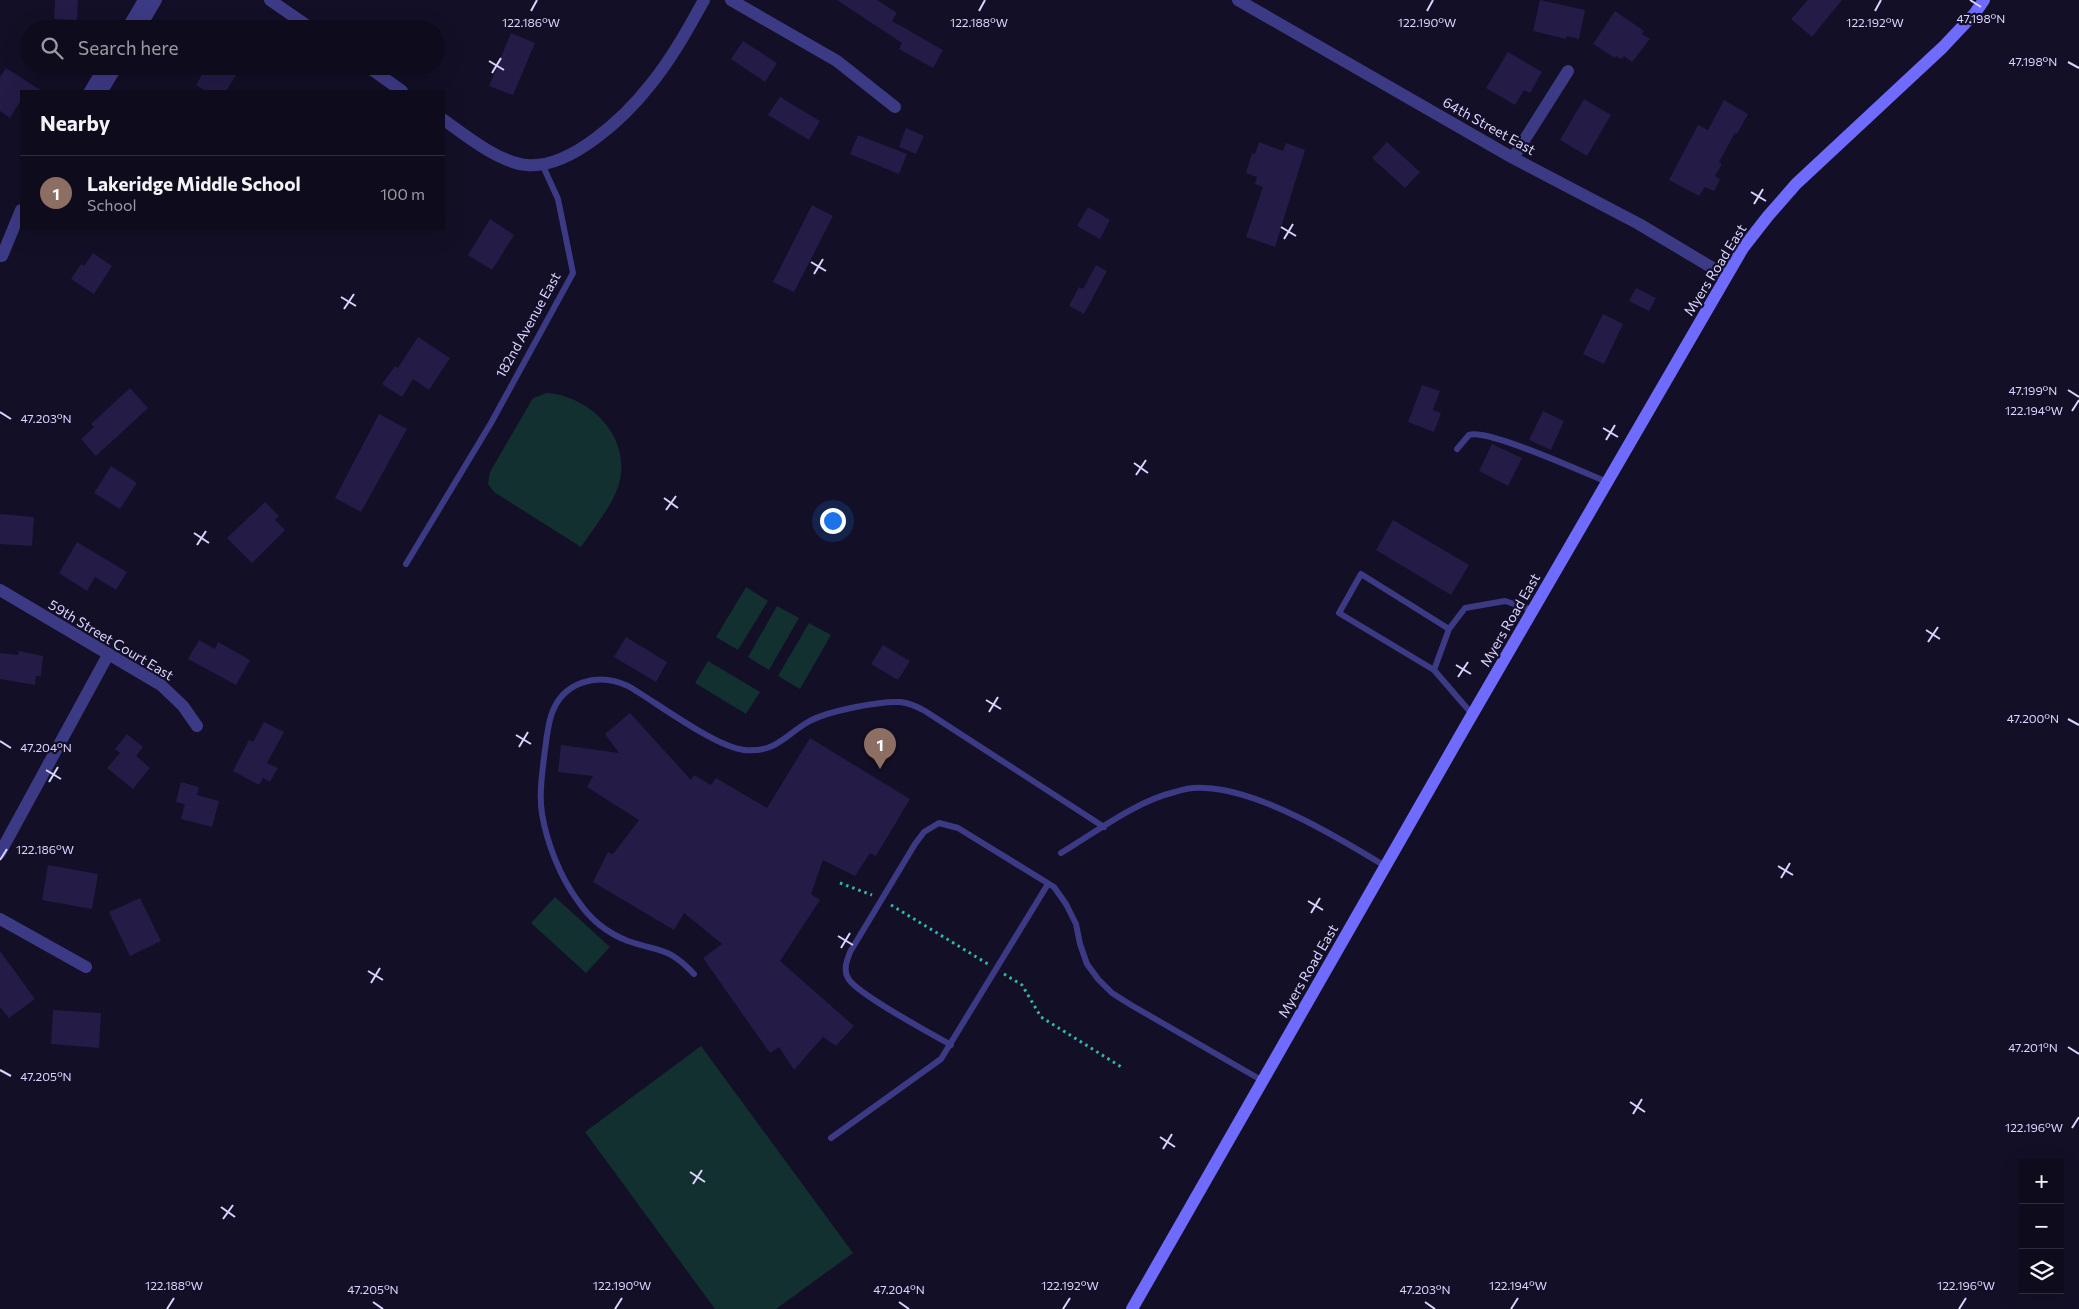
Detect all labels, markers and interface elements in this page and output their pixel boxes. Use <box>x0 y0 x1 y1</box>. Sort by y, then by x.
text: 47.198°N <box>1957 11 2005 25</box>
text: 122.186°W <box>502 15 560 29</box>
text: 122.188°W <box>950 15 1008 29</box>
text: 122.190°W <box>1398 15 1456 29</box>
text: 122.192°W <box>1846 15 1904 29</box>
search box <box>20 20 445 75</box>
icon: search <box>38 34 66 62</box>
text: Search here <box>78 36 178 59</box>
text: 47.198°N <box>2009 54 2057 68</box>
street label: 64th Street East <box>1440 93 1539 158</box>
text: Nearby <box>40 110 110 135</box>
text: Lakeridge Middle School <box>87 172 301 195</box>
text: 1 <box>52 184 60 203</box>
text: 100 m <box>380 184 425 203</box>
text: School <box>87 195 137 214</box>
street label: Myers Road East <box>1680 221 1750 319</box>
street label: 182nd Avenue East <box>492 269 564 381</box>
text: 47.199°N <box>2009 383 2057 397</box>
text: 122.194°W <box>2005 403 2063 417</box>
text: 47.203°N <box>20 411 72 425</box>
your location <box>820 508 846 534</box>
street label: Myers Road East <box>1476 570 1543 669</box>
street label: 59th Street Court East <box>46 596 177 684</box>
text: 47.200°N <box>2007 711 2059 725</box>
pin: 1 <box>864 728 896 769</box>
text: 47.204°N <box>20 740 72 754</box>
text: 122.186°W <box>16 842 74 856</box>
street label: Myers Road East <box>1274 921 1341 1020</box>
text: 47.201°N <box>2008 1040 2058 1054</box>
text: 47.205°N <box>20 1069 72 1083</box>
text: 122.196°W <box>2005 1120 2063 1134</box>
map controls <box>2019 1159 2064 1294</box>
button: + <box>2019 1159 2064 1204</box>
button: − <box>2019 1204 2064 1249</box>
button: layers <box>2019 1249 2064 1294</box>
text: 122.188°W <box>145 1278 203 1292</box>
text: 122.190°W <box>593 1278 651 1292</box>
text: 122.192°W <box>1041 1278 1099 1292</box>
text: 122.194°W <box>1489 1278 1547 1292</box>
text: 122.196°W <box>1937 1278 1995 1292</box>
text: 47.205°N <box>347 1282 399 1296</box>
text: 47.204°N <box>873 1282 925 1296</box>
text: 47.203°N <box>1399 1282 1451 1296</box>

